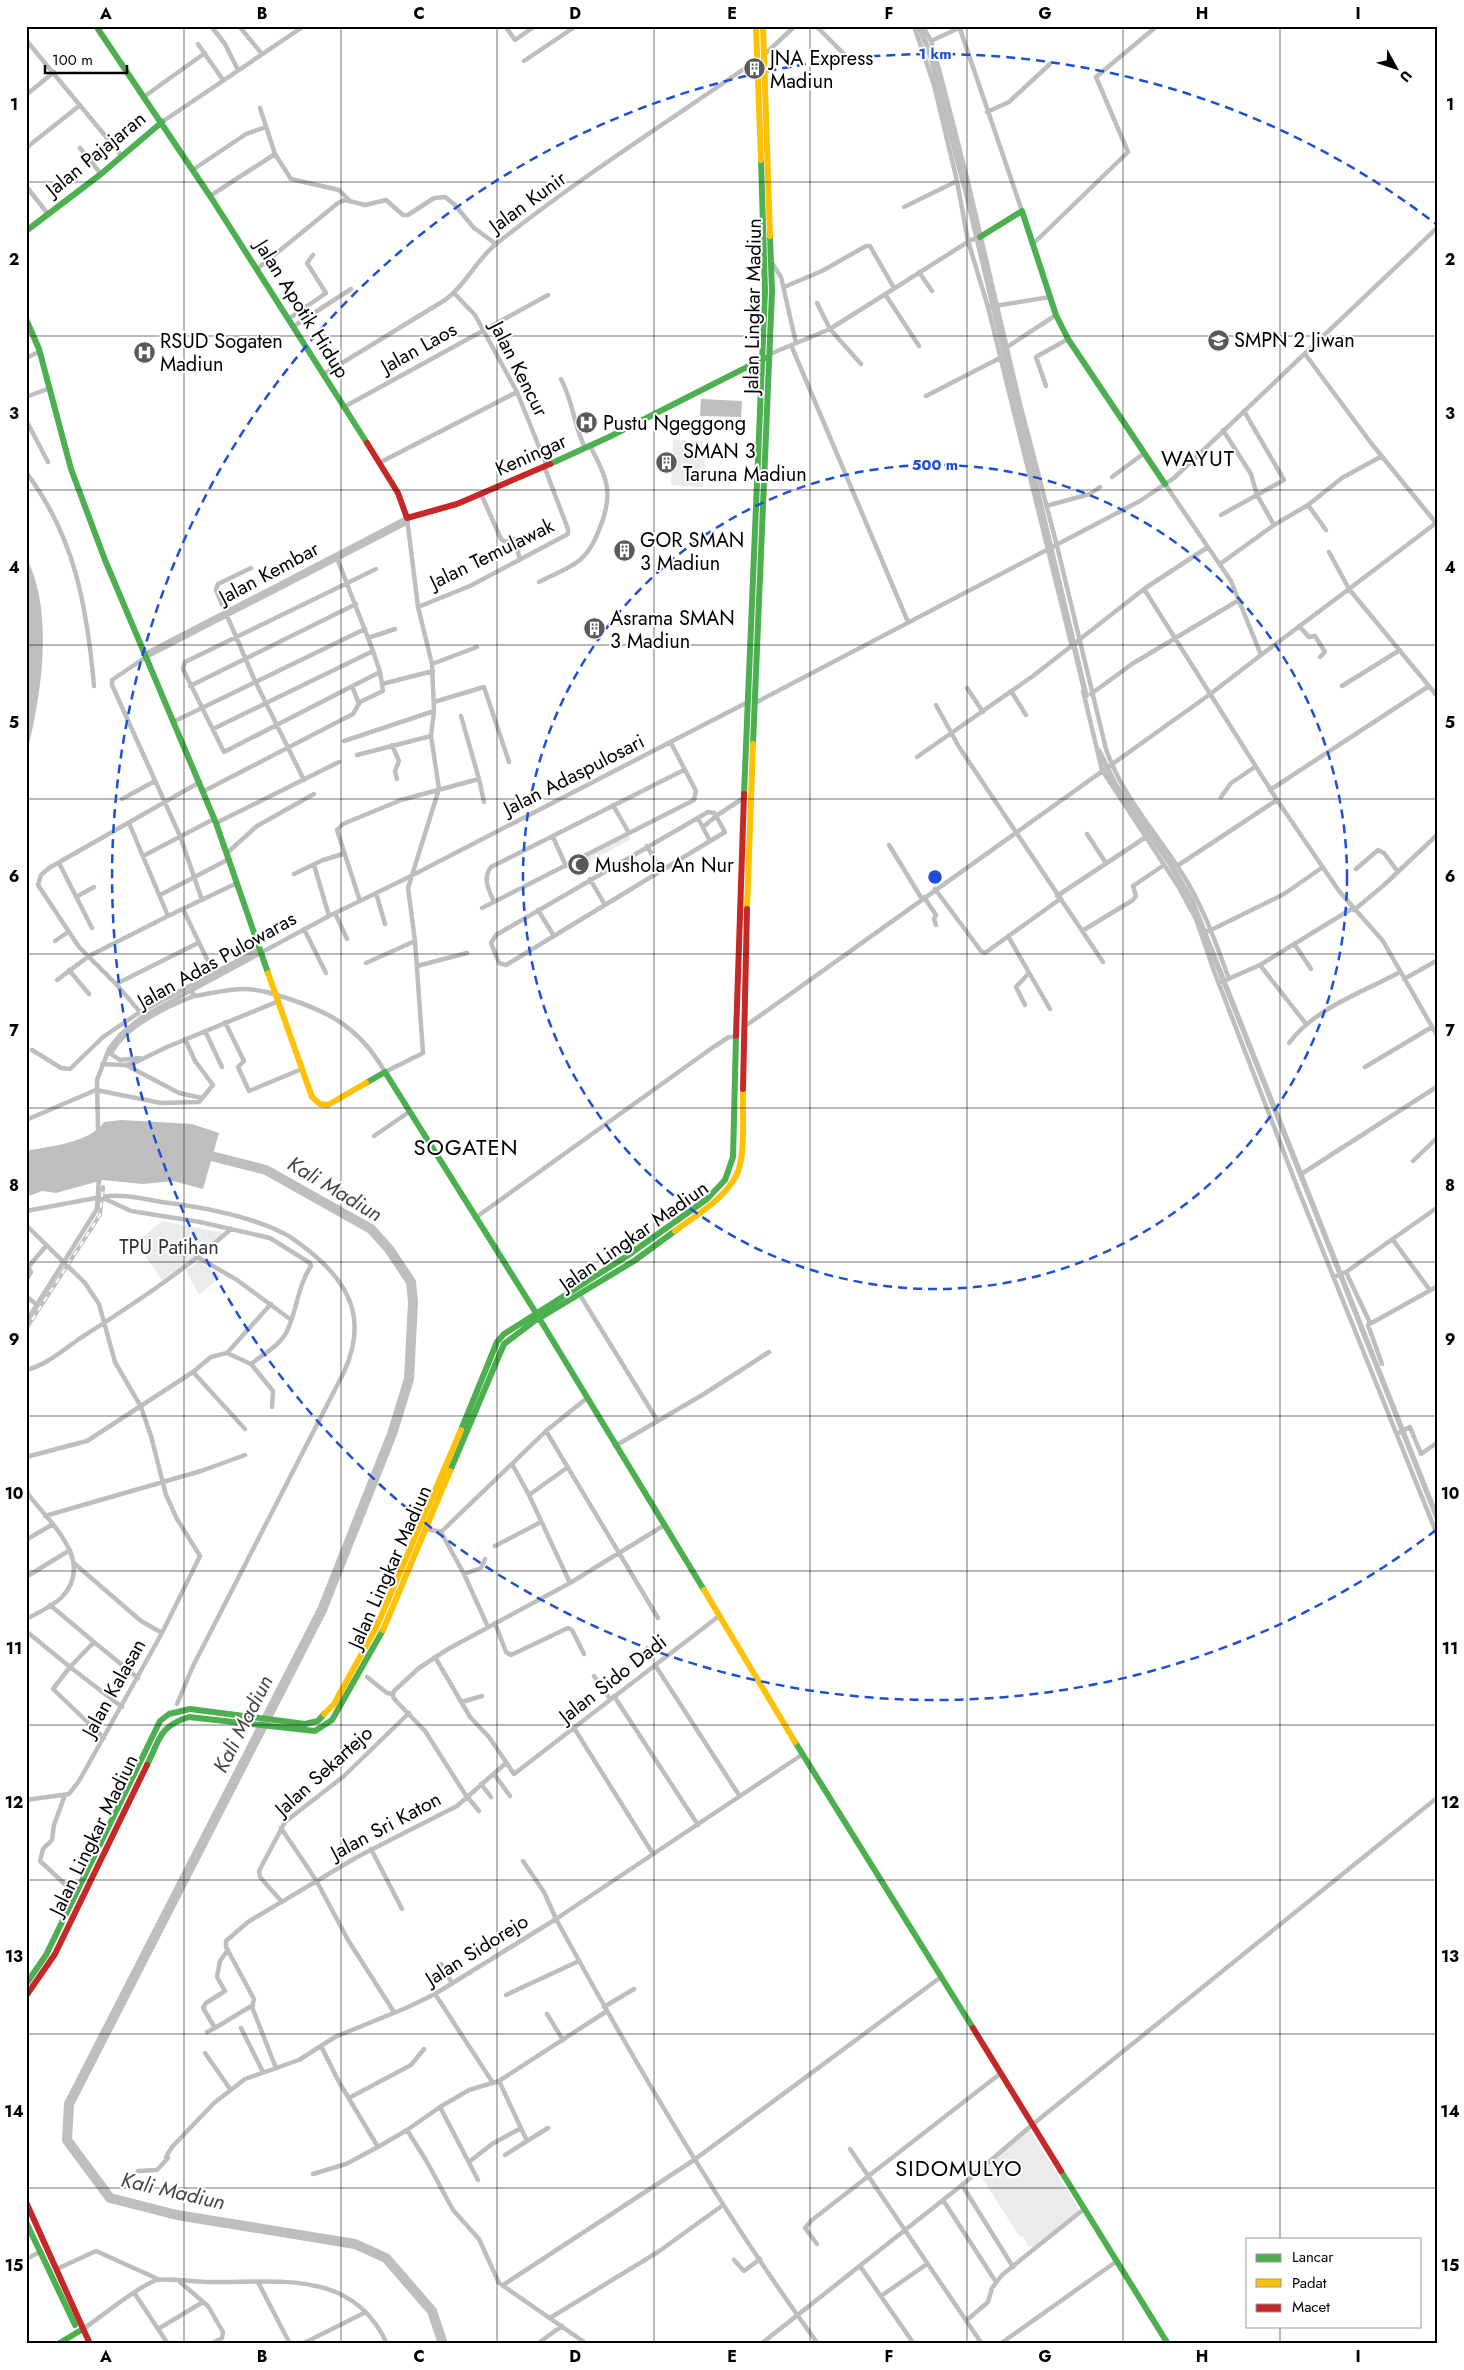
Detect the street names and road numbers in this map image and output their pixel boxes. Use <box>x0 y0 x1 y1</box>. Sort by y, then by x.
street label: Jalan Pajajaran <box>37 105 152 205</box>
street label: Jalan Kunir <box>481 164 573 242</box>
street label: Jalan Lingkar Madiun <box>737 218 769 397</box>
street label: Jalan Apotik Hidup <box>246 232 356 384</box>
street label: Jalan Kencur <box>481 314 555 422</box>
street label: Jalan Laos <box>373 315 462 382</box>
street label: Keningar <box>491 426 571 484</box>
street label: Jalan Temulawak <box>422 511 559 598</box>
street label: Jalan Kembar <box>211 534 324 613</box>
street label: Jalan Adaspulosari <box>496 727 649 824</box>
street label: Jalan Adas Pulowaras <box>130 904 302 1017</box>
street label: Jalan Lingkar Madiun <box>551 1174 714 1300</box>
street label: Jalan Lingkar Madiun <box>340 1481 439 1656</box>
street label: Jalan Sido Dadi <box>551 1628 673 1732</box>
street label: Jalan Kalasan <box>74 1634 153 1745</box>
street label: Jalan Sekartejo <box>266 1719 379 1825</box>
street label: Jalan Lingkar Madiun <box>41 1750 146 1923</box>
street label: Jalan Sri Katon <box>323 1785 446 1869</box>
street label: Jalan Sidorejo <box>417 1907 534 1995</box>

